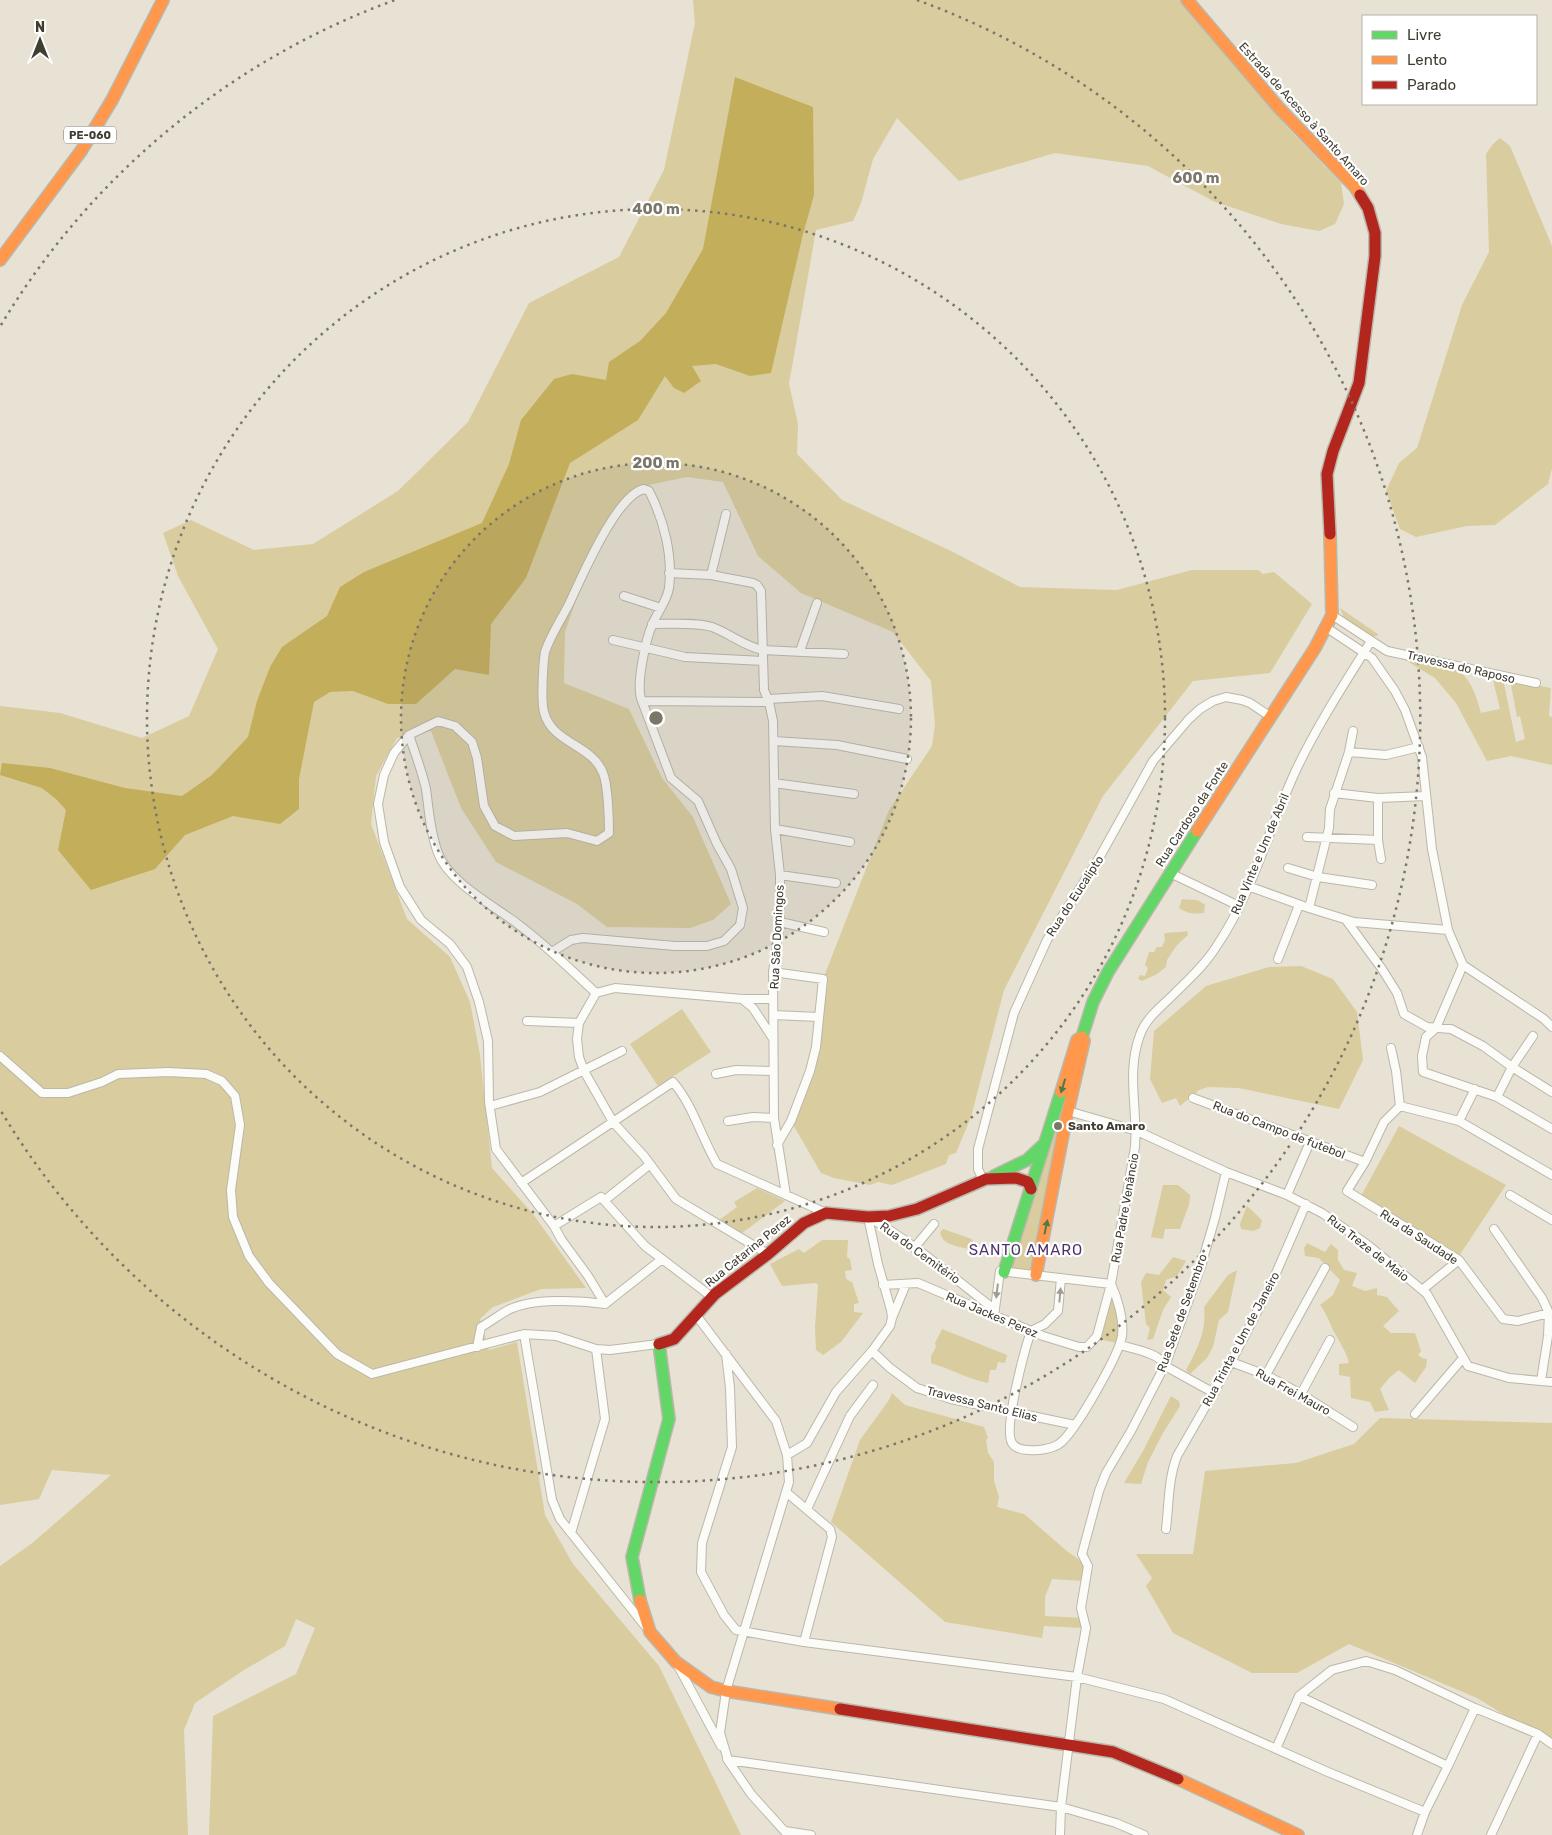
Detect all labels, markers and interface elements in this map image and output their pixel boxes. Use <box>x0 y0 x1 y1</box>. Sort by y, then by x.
north arrow <box>15 15 65 65</box>
legend <box>1362 15 1537 105</box>
text: N <box>35 19 45 36</box>
text: Livre <box>1407 26 1441 44</box>
street label: Estrada de Acesso à Santo Amaro <box>1236 40 1372 188</box>
text: Lento <box>1407 51 1447 69</box>
text: Parado <box>1407 76 1456 94</box>
road number: PE-060 <box>64 126 116 144</box>
text: 600 m <box>1172 169 1220 187</box>
text: 400 m <box>632 200 680 218</box>
text: 200 m <box>632 454 680 472</box>
street label: Travessa do Raposo <box>1406 648 1516 686</box>
centre of rings <box>647 709 665 727</box>
street label: Rua Cardoso da Fonte <box>1153 758 1231 869</box>
street label: Rua Vinte e Um de Abril <box>1228 791 1292 917</box>
street label: Rua do Eucalipto <box>1044 853 1106 939</box>
street label: Rua São Domingos <box>767 884 787 990</box>
one-way arrow <box>1058 1079 1066 1094</box>
street label: Rua do Campo de futebol <box>1211 1098 1347 1162</box>
place label: Santo Amaro <box>1068 1119 1145 1133</box>
marker: Santo Amaro <box>1052 1120 1064 1132</box>
street label: Rua Padre Venâncio <box>1108 1152 1142 1264</box>
street label: Rua da Saudade <box>1377 1207 1461 1268</box>
street label: Rua Catarina Perez <box>702 1212 794 1290</box>
street label: Rua Treze de Maio <box>1324 1212 1412 1284</box>
street label: Rua do Cemitério <box>877 1219 963 1287</box>
one-way arrow <box>1042 1219 1050 1235</box>
district label: SANTO AMARO <box>969 1241 1083 1259</box>
street label: Rua Sete de Setembro <box>1154 1252 1210 1374</box>
street label: Rua Trinta e Um de Janeiro <box>1200 1269 1282 1409</box>
one-way arrow <box>993 1284 1001 1300</box>
one-way arrow <box>1056 1286 1064 1302</box>
street label: Rua Jackes Perez <box>944 1289 1040 1341</box>
street label: Rua Frei Mauro <box>1253 1366 1333 1418</box>
street label: Travessa Santo Elias <box>925 1383 1039 1425</box>

